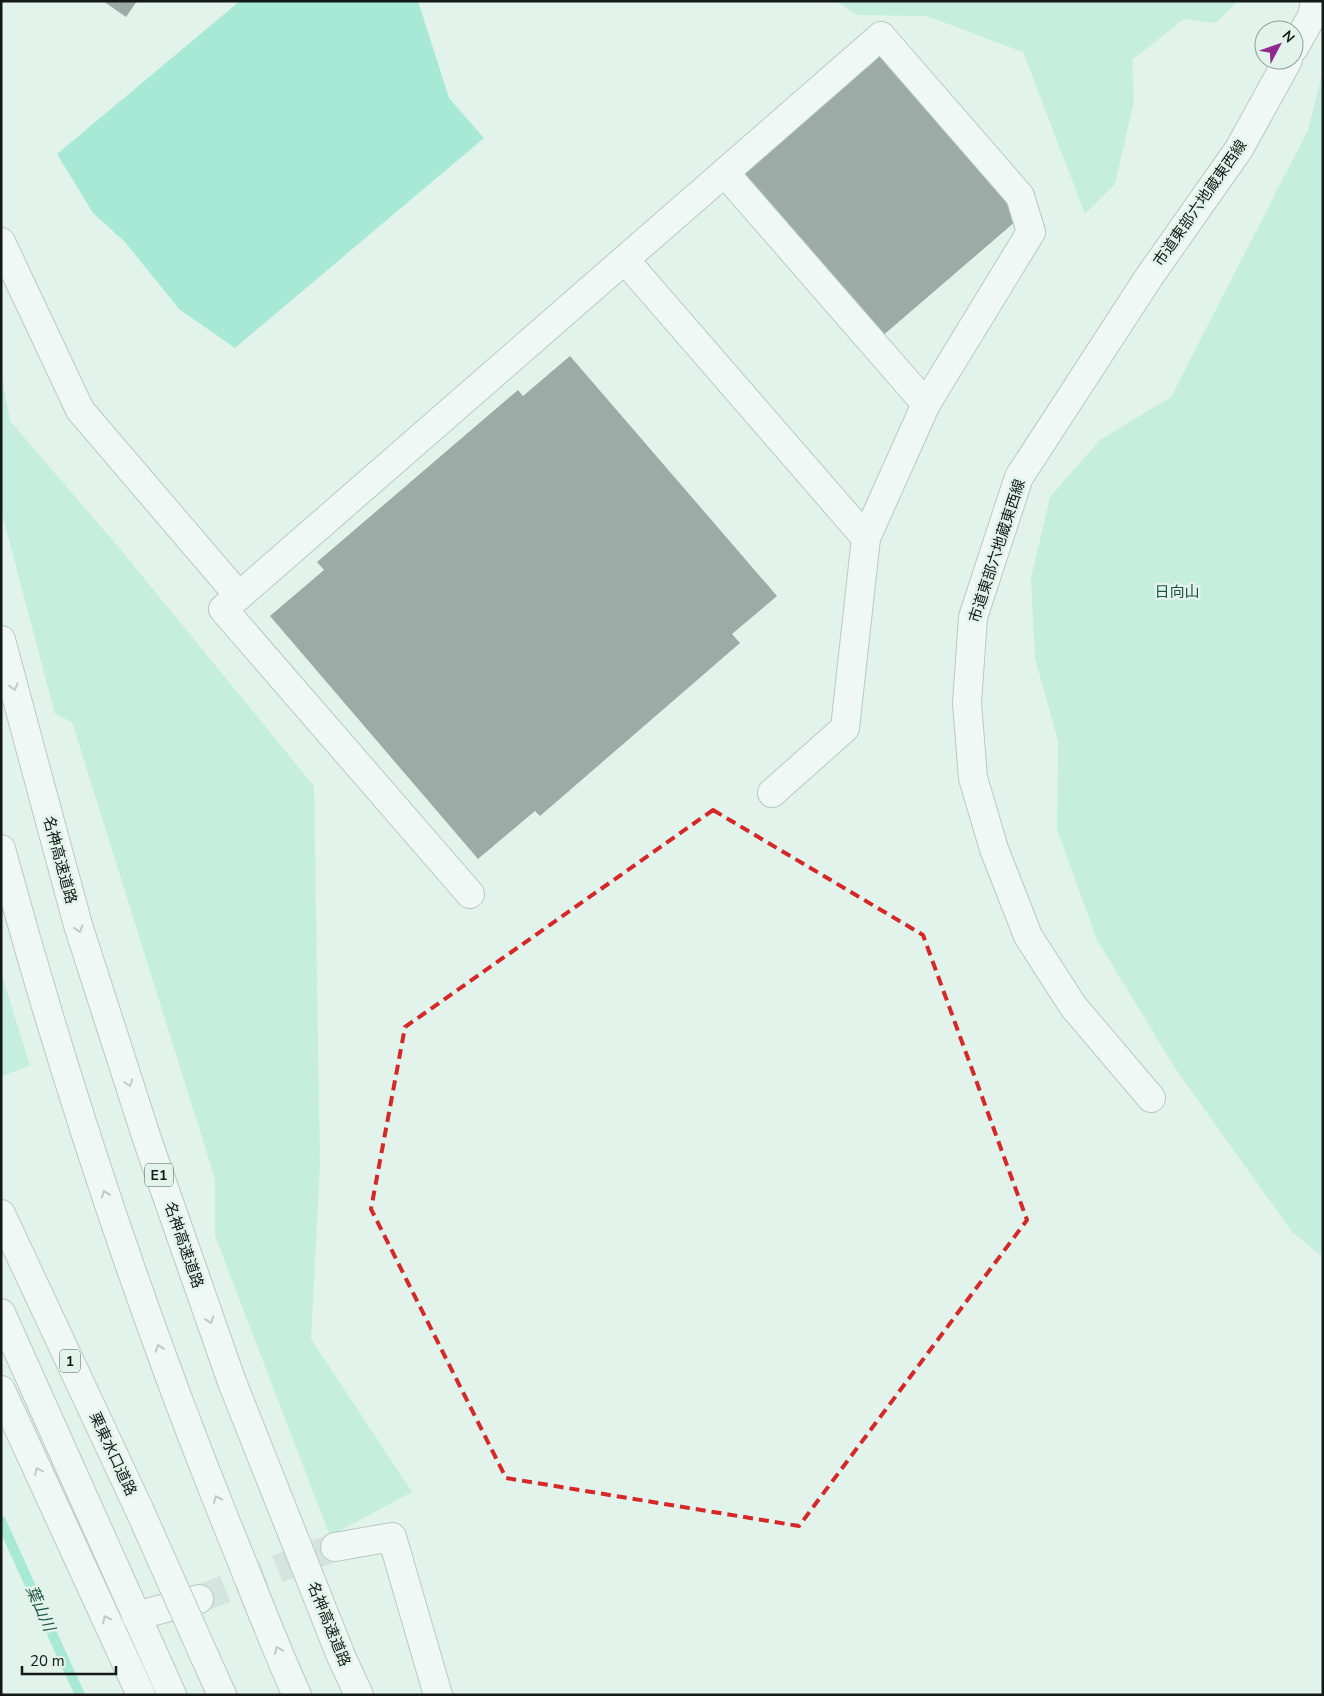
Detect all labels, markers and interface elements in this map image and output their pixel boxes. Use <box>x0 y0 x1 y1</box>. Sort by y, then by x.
north arrow <box>1254 20 1304 70</box>
text: N <box>1278 27 1299 47</box>
street label: 市道東部六地蔵東西線 <box>1149 136 1251 270</box>
street label: 市道東部六地蔵東西線 <box>964 477 1030 625</box>
park label: 日向山 <box>1154 582 1200 602</box>
one-way arrow <box>8 683 19 692</box>
street label: 名神高速道路 <box>39 814 81 906</box>
one-way arrow <box>74 924 84 932</box>
one-way arrow <box>123 1079 133 1087</box>
road number: E1 <box>145 1164 173 1186</box>
one-way arrow <box>101 1190 111 1199</box>
street label: 名神高速道路 <box>160 1199 208 1291</box>
one-way arrow <box>204 1315 214 1323</box>
one-way arrow <box>155 1344 165 1352</box>
road number: 1 <box>60 1350 80 1372</box>
street label: 栗東水口道路 <box>85 1409 141 1499</box>
one-way arrow <box>34 1467 45 1476</box>
one-way arrow <box>213 1495 224 1504</box>
street label: 名神高速道路 <box>303 1579 355 1669</box>
water label: 葉山川 <box>20 1582 61 1637</box>
one-way arrow <box>102 1615 112 1624</box>
scale bar <box>22 1644 116 1676</box>
one-way arrow <box>274 1646 284 1655</box>
text: 20 m <box>30 1651 65 1671</box>

